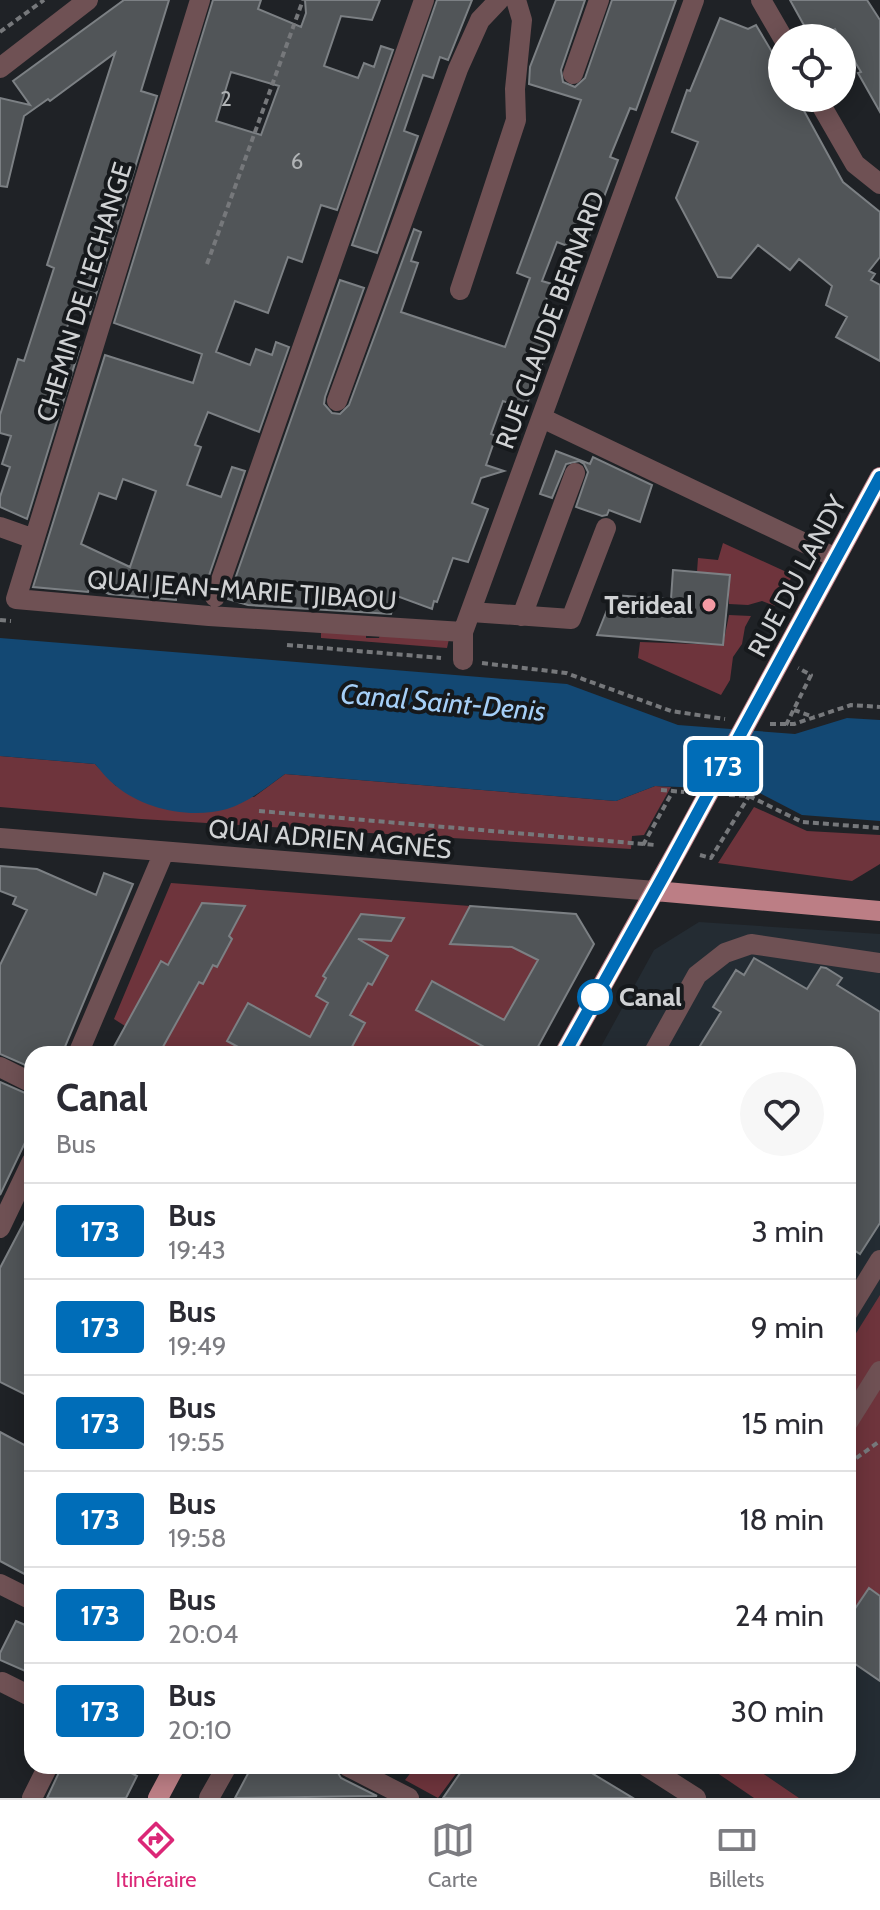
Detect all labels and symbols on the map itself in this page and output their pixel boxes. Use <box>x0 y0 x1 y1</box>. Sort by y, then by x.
house number: 2 <box>220 85 232 112</box>
house number: 6 <box>291 148 303 175</box>
street label: CHEMIN DE L'ECHANGE <box>29 158 139 426</box>
street label: RUE CLAUDE BERNARD <box>488 187 612 453</box>
street label: RUE DU LANDY <box>741 489 853 662</box>
street label: QUAI JEAN-MARIE TJIBAOU <box>86 563 398 617</box>
place label: Terideal <box>604 589 693 621</box>
marker: Terideal <box>700 596 718 614</box>
water label: Canal Saint-Denis <box>339 676 547 728</box>
line badge: 173 <box>677 740 769 792</box>
street label: QUAI ADRIEN AGNÉS <box>207 812 453 866</box>
marker: Canal <box>578 980 612 1014</box>
place label: Canal <box>619 981 682 1013</box>

